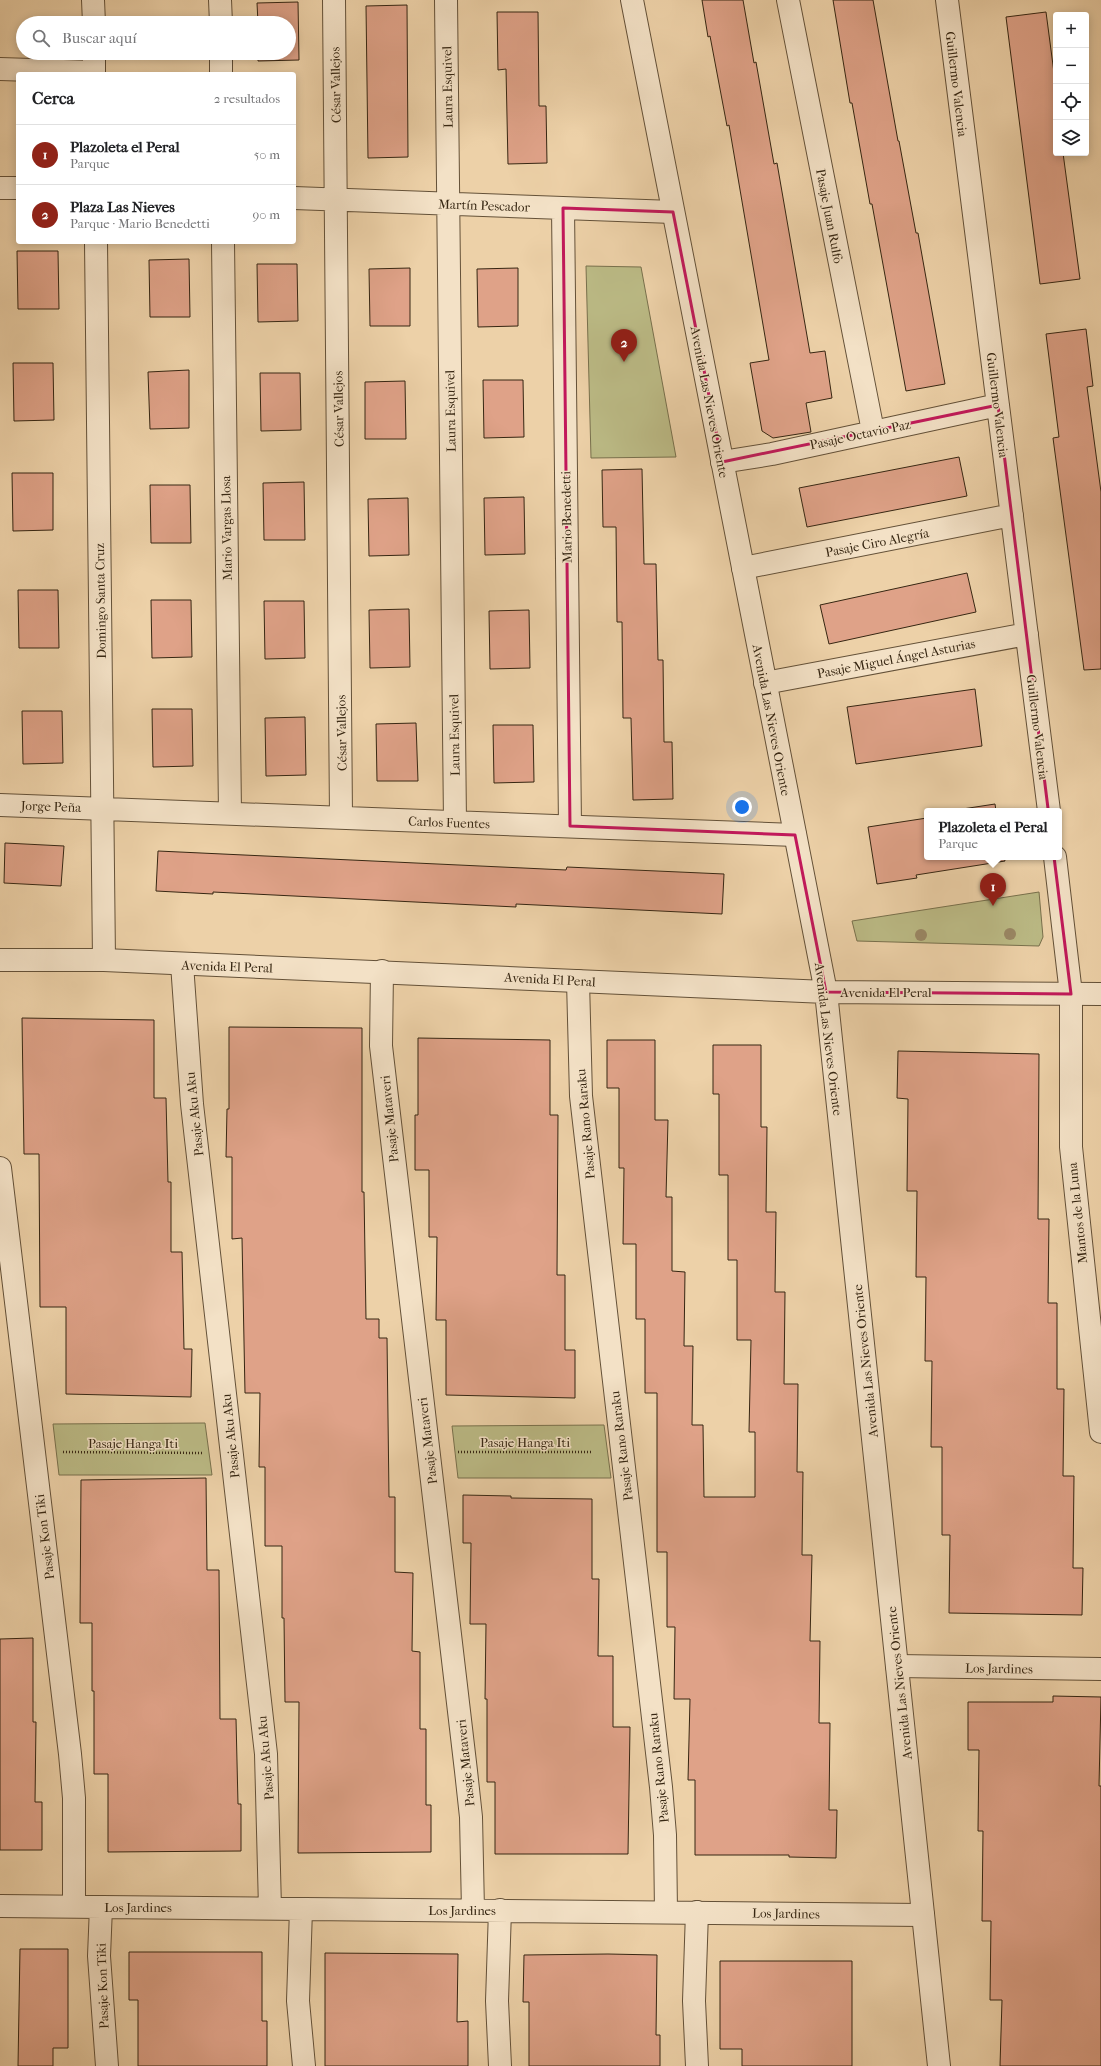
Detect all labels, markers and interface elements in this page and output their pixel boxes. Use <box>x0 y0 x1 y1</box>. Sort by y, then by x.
map controls <box>1053 12 1089 156</box>
button: + <box>1053 12 1089 48</box>
search box <box>16 16 296 60</box>
icon: search <box>30 27 52 49</box>
text: Buscar aquí <box>62 29 137 47</box>
street label: Guillermo Valencia <box>943 30 971 139</box>
street label: Laura Esquivel <box>439 45 456 128</box>
street label: César Vallejos <box>327 47 344 123</box>
button: − <box>1053 48 1089 84</box>
button: locate <box>1053 84 1089 120</box>
text: Cerca <box>32 88 74 108</box>
text: 2 resultados <box>214 91 280 106</box>
button: layers <box>1053 120 1089 156</box>
text: Plazoleta el Peral <box>70 138 180 156</box>
text: 1 <box>43 147 47 162</box>
text: 50 m <box>254 147 280 162</box>
text: Parque <box>70 156 110 171</box>
street label: Pasaje Juan Rulfo <box>813 167 846 265</box>
street label: Martín Pescador <box>438 196 531 215</box>
text: Plaza Las Nieves <box>70 198 175 216</box>
text: 2 <box>42 207 48 222</box>
text: 90 m <box>252 207 280 222</box>
text: Parque · Mario Benedetti <box>70 216 210 231</box>
street label: Avenida Las Nieves Oriente <box>687 324 732 480</box>
pin: 2 <box>611 329 637 362</box>
street label: Guillermo Valencia <box>984 351 1012 460</box>
street label: Laura Esquivel <box>442 369 459 452</box>
street label: César Vallejos <box>330 371 347 447</box>
street label: Pasaje Octavio Paz <box>808 416 912 452</box>
street label: Mario Benedetti <box>558 471 575 563</box>
street label: Mario Vargas Llosa <box>218 474 235 581</box>
street label: Pasaje Ciro Alegría <box>824 525 931 560</box>
street label: Domingo Santa Cruz <box>92 543 109 659</box>
street label: Pasaje Miguel Ángel Asturias <box>816 636 977 681</box>
street label: Avenida Las Nieves Oriente <box>749 642 794 798</box>
street label: Guillermo Valencia <box>1024 673 1052 782</box>
street label: Laura Esquivel <box>446 693 463 776</box>
street label: César Vallejos <box>333 695 350 771</box>
your location <box>732 797 752 817</box>
street label: Jorge Peña <box>20 798 82 815</box>
popup <box>924 808 1062 860</box>
street label: Carlos Fuentes <box>408 814 490 831</box>
text: Plazoleta el Peral <box>938 818 1048 836</box>
text: Parque <box>938 836 978 851</box>
pin: 1 <box>980 873 1006 906</box>
street label: Avenida El Peral <box>180 957 273 976</box>
street label: Avenida Las Nieves Oriente <box>812 961 845 1117</box>
street label: Avenida El Peral <box>503 970 596 989</box>
street label: Avenida El Peral <box>839 985 932 1000</box>
street label: Pasaje Rano Raraku <box>573 1067 598 1180</box>
street label: Pasaje Aku Aku <box>183 1070 206 1157</box>
street label: Pasaje Mataveri <box>377 1075 402 1163</box>
street label: Mantos de la Luna <box>1065 1161 1090 1264</box>
street label: Avenida Las Nieves Oriente <box>850 1283 881 1439</box>
street label: Pasaje Rano Raraku <box>607 1389 636 1502</box>
street label: Pasaje Aku Aku <box>219 1392 242 1479</box>
street label: Pasaje Mataveri <box>415 1396 440 1485</box>
street label: Pasaje Hanga Iti <box>480 1435 570 1450</box>
street label: Pasaje Hanga Iti <box>88 1436 178 1451</box>
street label: Pasaje Kon Tiki <box>32 1493 57 1581</box>
street label: Avenida Las Nieves Oriente <box>884 1605 915 1761</box>
street label: Los Jardines <box>965 1660 1033 1677</box>
street label: Pasaje Rano Raraku <box>645 1711 672 1824</box>
street label: Pasaje Aku Aku <box>254 1714 277 1801</box>
street label: Pasaje Mataveri <box>453 1719 478 1807</box>
street label: Los Jardines <box>104 1900 172 1915</box>
street label: Los Jardines <box>428 1903 496 1918</box>
street label: Los Jardines <box>752 1905 820 1922</box>
street label: Pasaje Kon Tiki <box>93 1943 111 2029</box>

